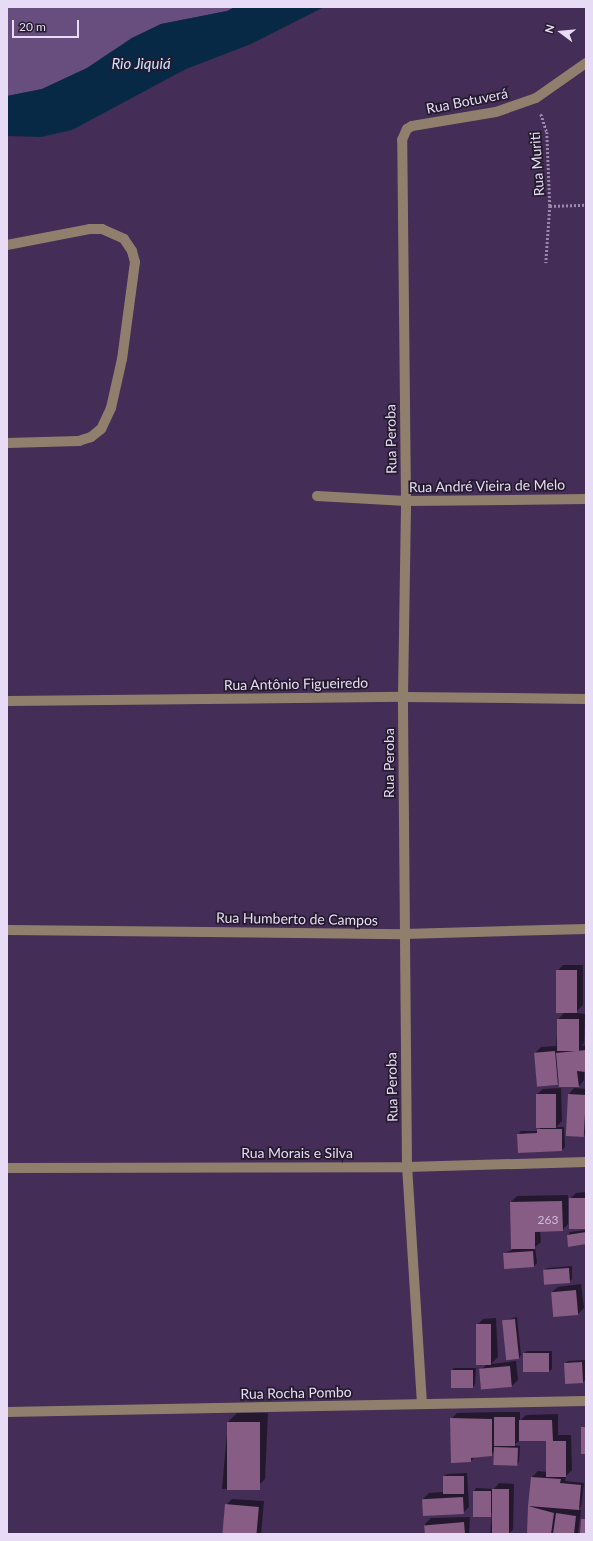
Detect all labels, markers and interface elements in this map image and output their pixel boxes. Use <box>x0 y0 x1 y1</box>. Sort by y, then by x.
scale bar <box>14 12 81 38</box>
north arrow <box>541 12 581 52</box>
text: 20 m <box>19 19 46 34</box>
text: N <box>542 23 556 34</box>
water label: Rio Jiquiá <box>111 55 171 73</box>
street label: Rua Botuverá <box>425 85 509 117</box>
street label: Rua Muriti <box>526 131 548 197</box>
street label: Rua Peroba <box>382 404 400 474</box>
street label: Rua André Vieira de Melo <box>408 476 566 496</box>
street label: Rua Antônio Figueiredo <box>224 674 368 694</box>
street label: Rua Peroba <box>381 728 397 798</box>
street label: Rua Humberto de Campos <box>216 909 378 929</box>
street label: Rua Peroba <box>383 1052 401 1122</box>
street label: Rua Morais e Silva <box>241 1145 353 1161</box>
house number: 263 <box>538 1213 558 1227</box>
street label: Rua Rocha Pombo <box>240 1384 352 1402</box>

